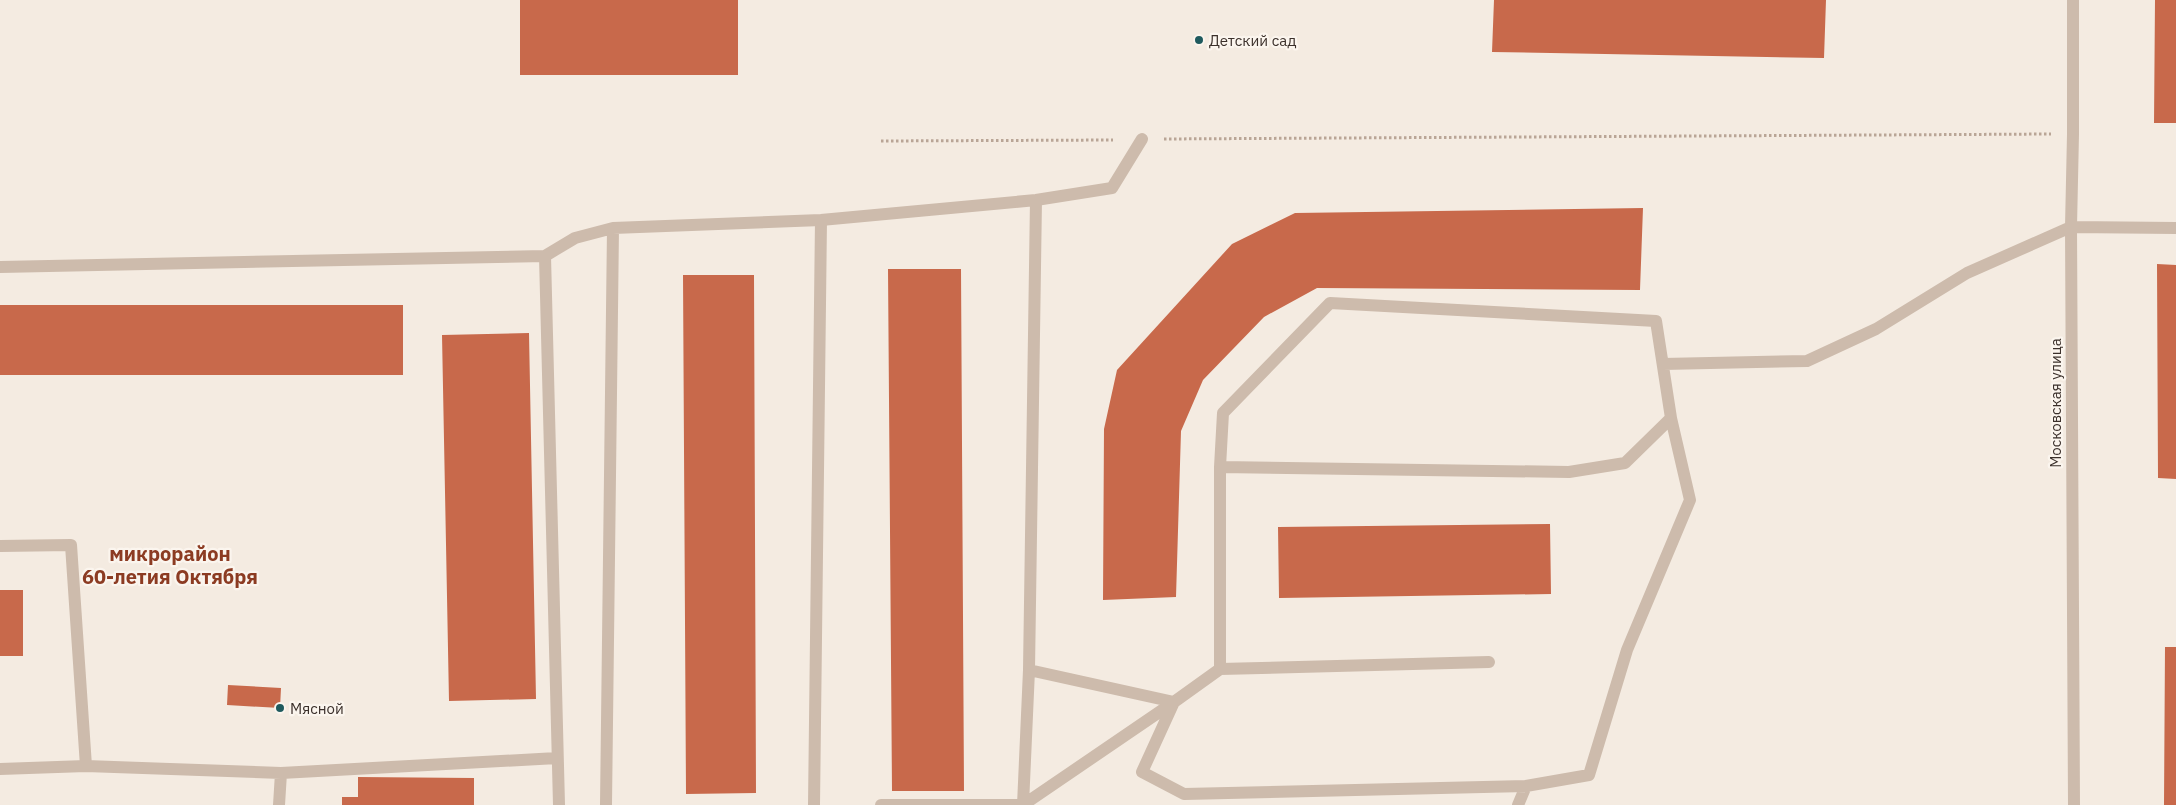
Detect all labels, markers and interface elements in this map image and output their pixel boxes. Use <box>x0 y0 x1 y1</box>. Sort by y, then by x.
place label: Детский сад <box>1209 31 1297 50</box>
marker: Детский сад <box>1193 34 1205 46</box>
street label: Московская улица <box>2046 338 2065 468</box>
district label: микрорайон 60-летия Октября <box>82 540 258 590</box>
place label: Мясной <box>290 699 344 718</box>
marker: Мясной <box>274 702 286 714</box>

